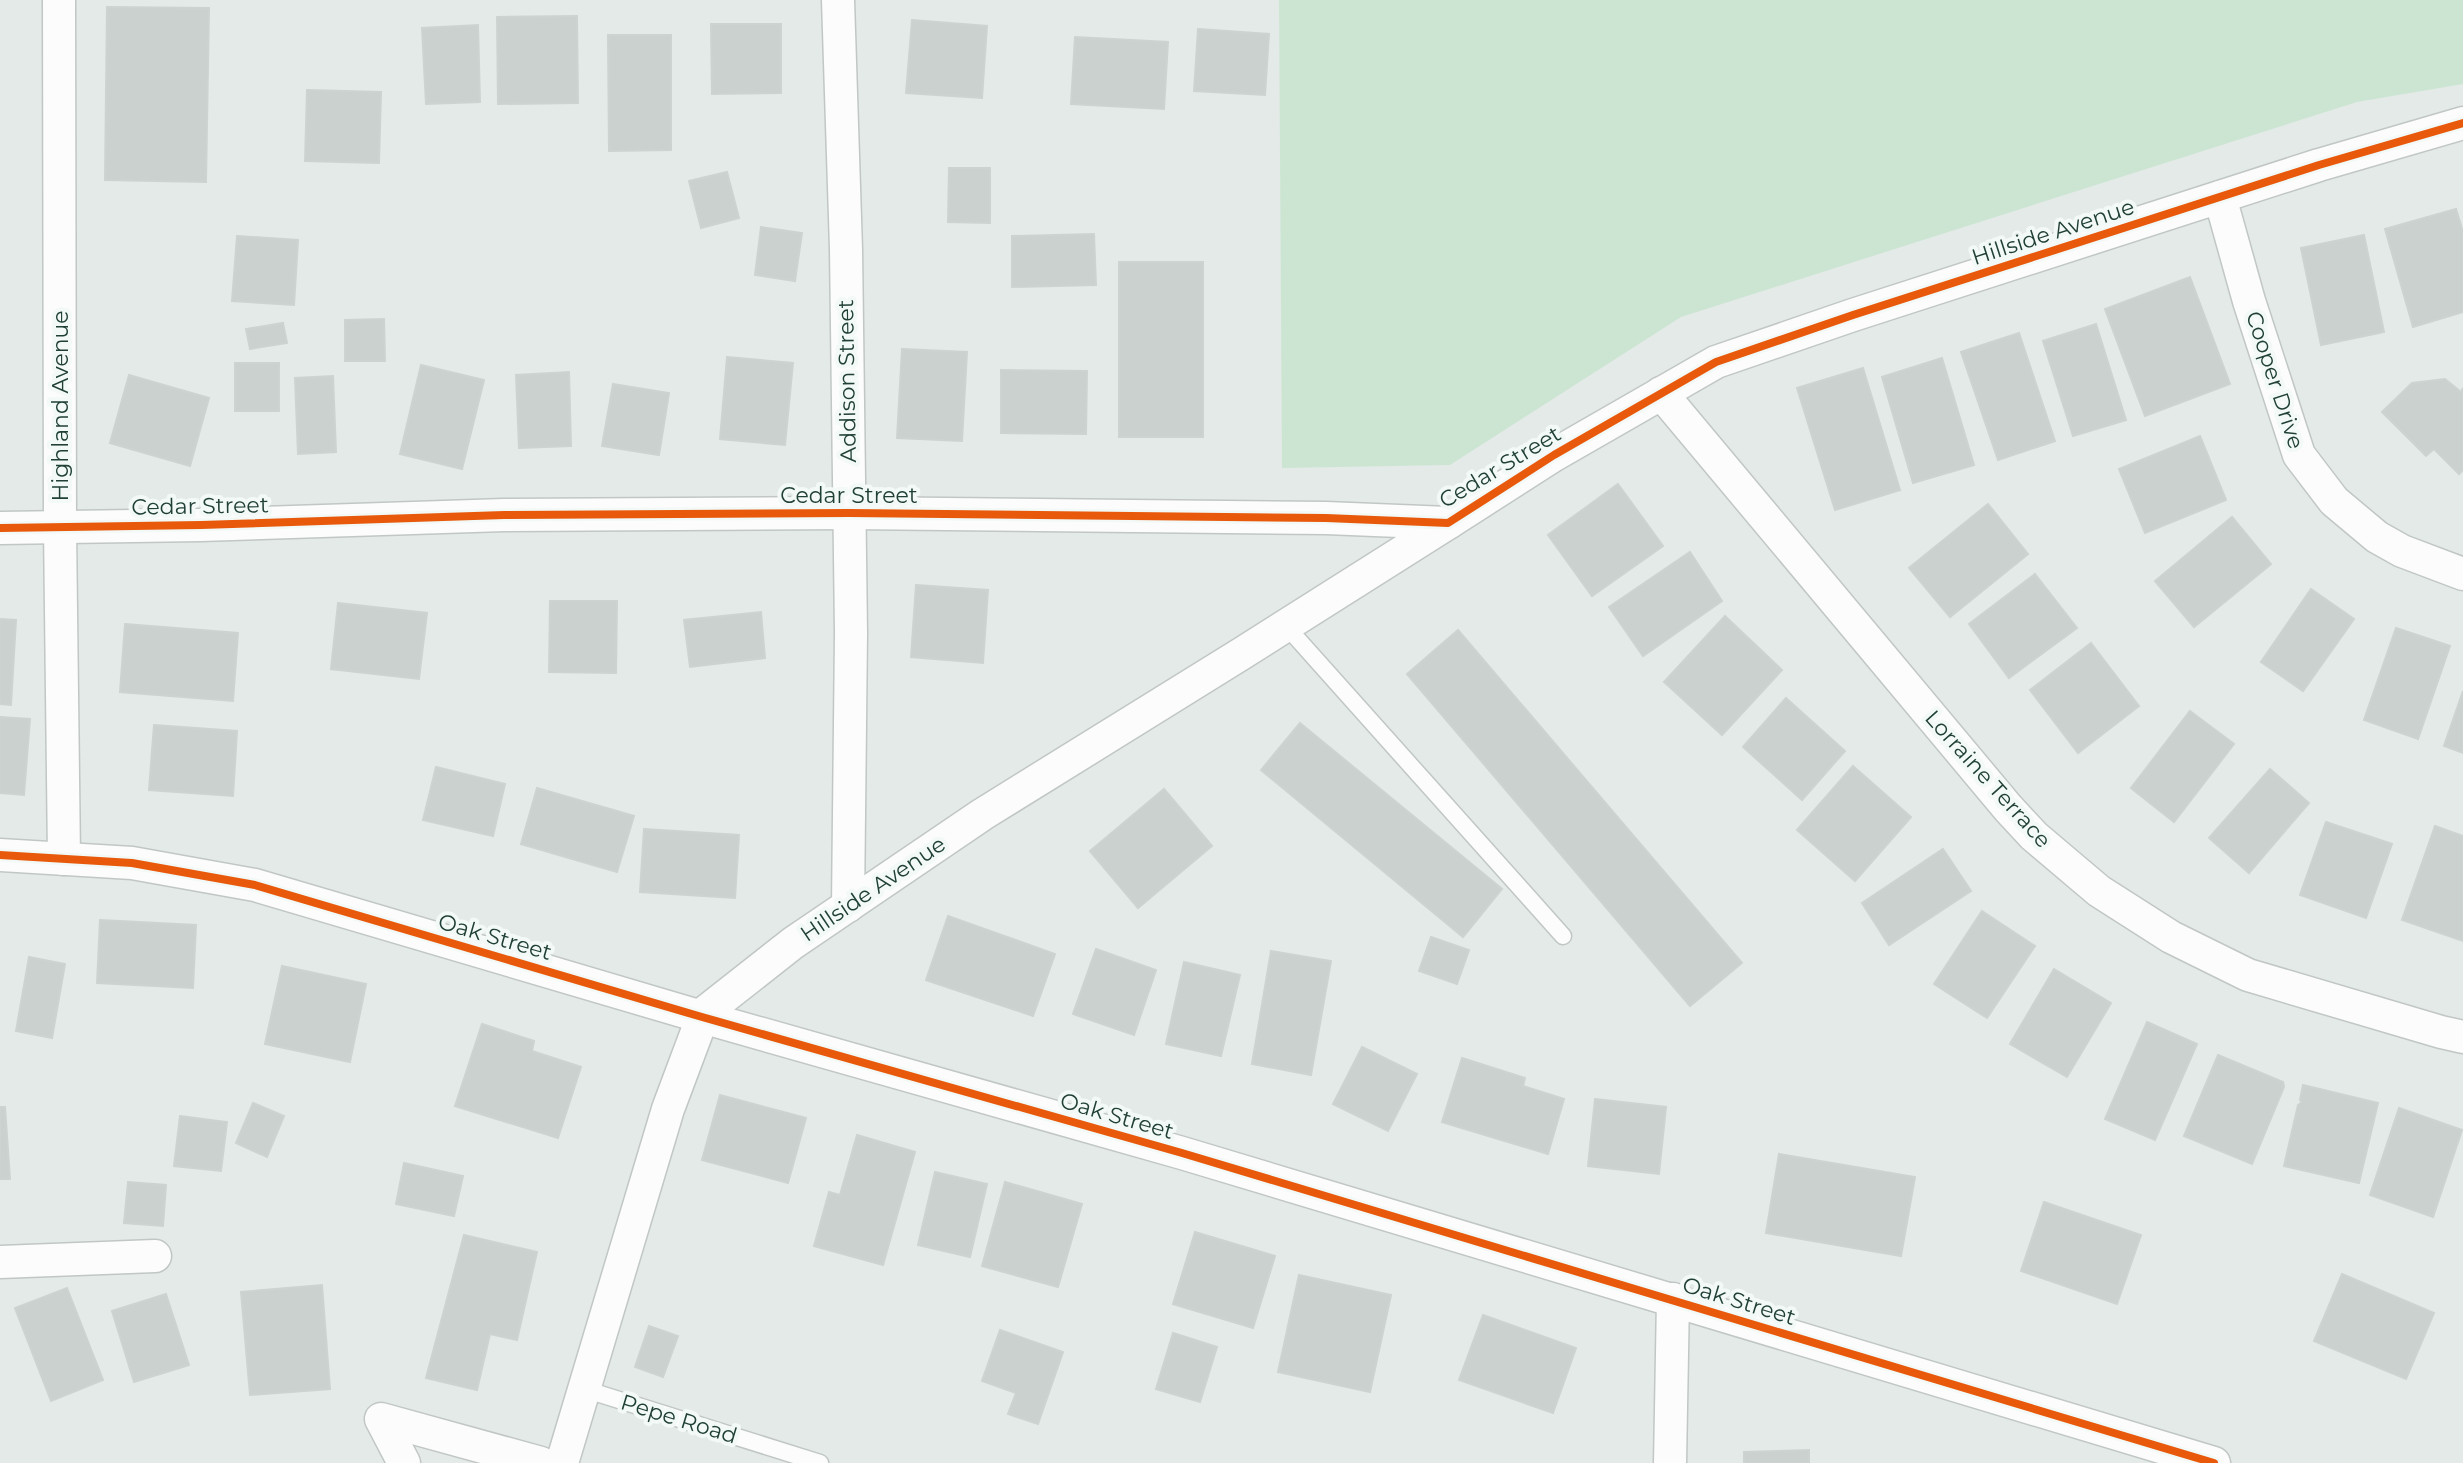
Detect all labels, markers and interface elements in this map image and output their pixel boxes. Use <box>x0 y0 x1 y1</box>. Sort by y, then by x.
street label: Hillside Avenue <box>1968 193 2138 271</box>
street label: Addison Street <box>832 299 862 463</box>
street label: Cooper Drive <box>2240 308 2310 452</box>
street label: Highland Avenue <box>47 310 74 502</box>
street label: Cedar Street <box>1434 420 1566 514</box>
street label: Cedar Street <box>780 482 918 509</box>
street label: Cedar Street <box>131 491 269 521</box>
street label: Lorraine Terrace <box>1919 705 2057 853</box>
street label: Hillside Avenue <box>795 830 951 948</box>
street label: Oak Street <box>435 908 555 966</box>
street label: Oak Street <box>1057 1087 1177 1145</box>
street label: Oak Street <box>1679 1271 1799 1331</box>
street label: Pepe Road <box>618 1389 740 1449</box>

